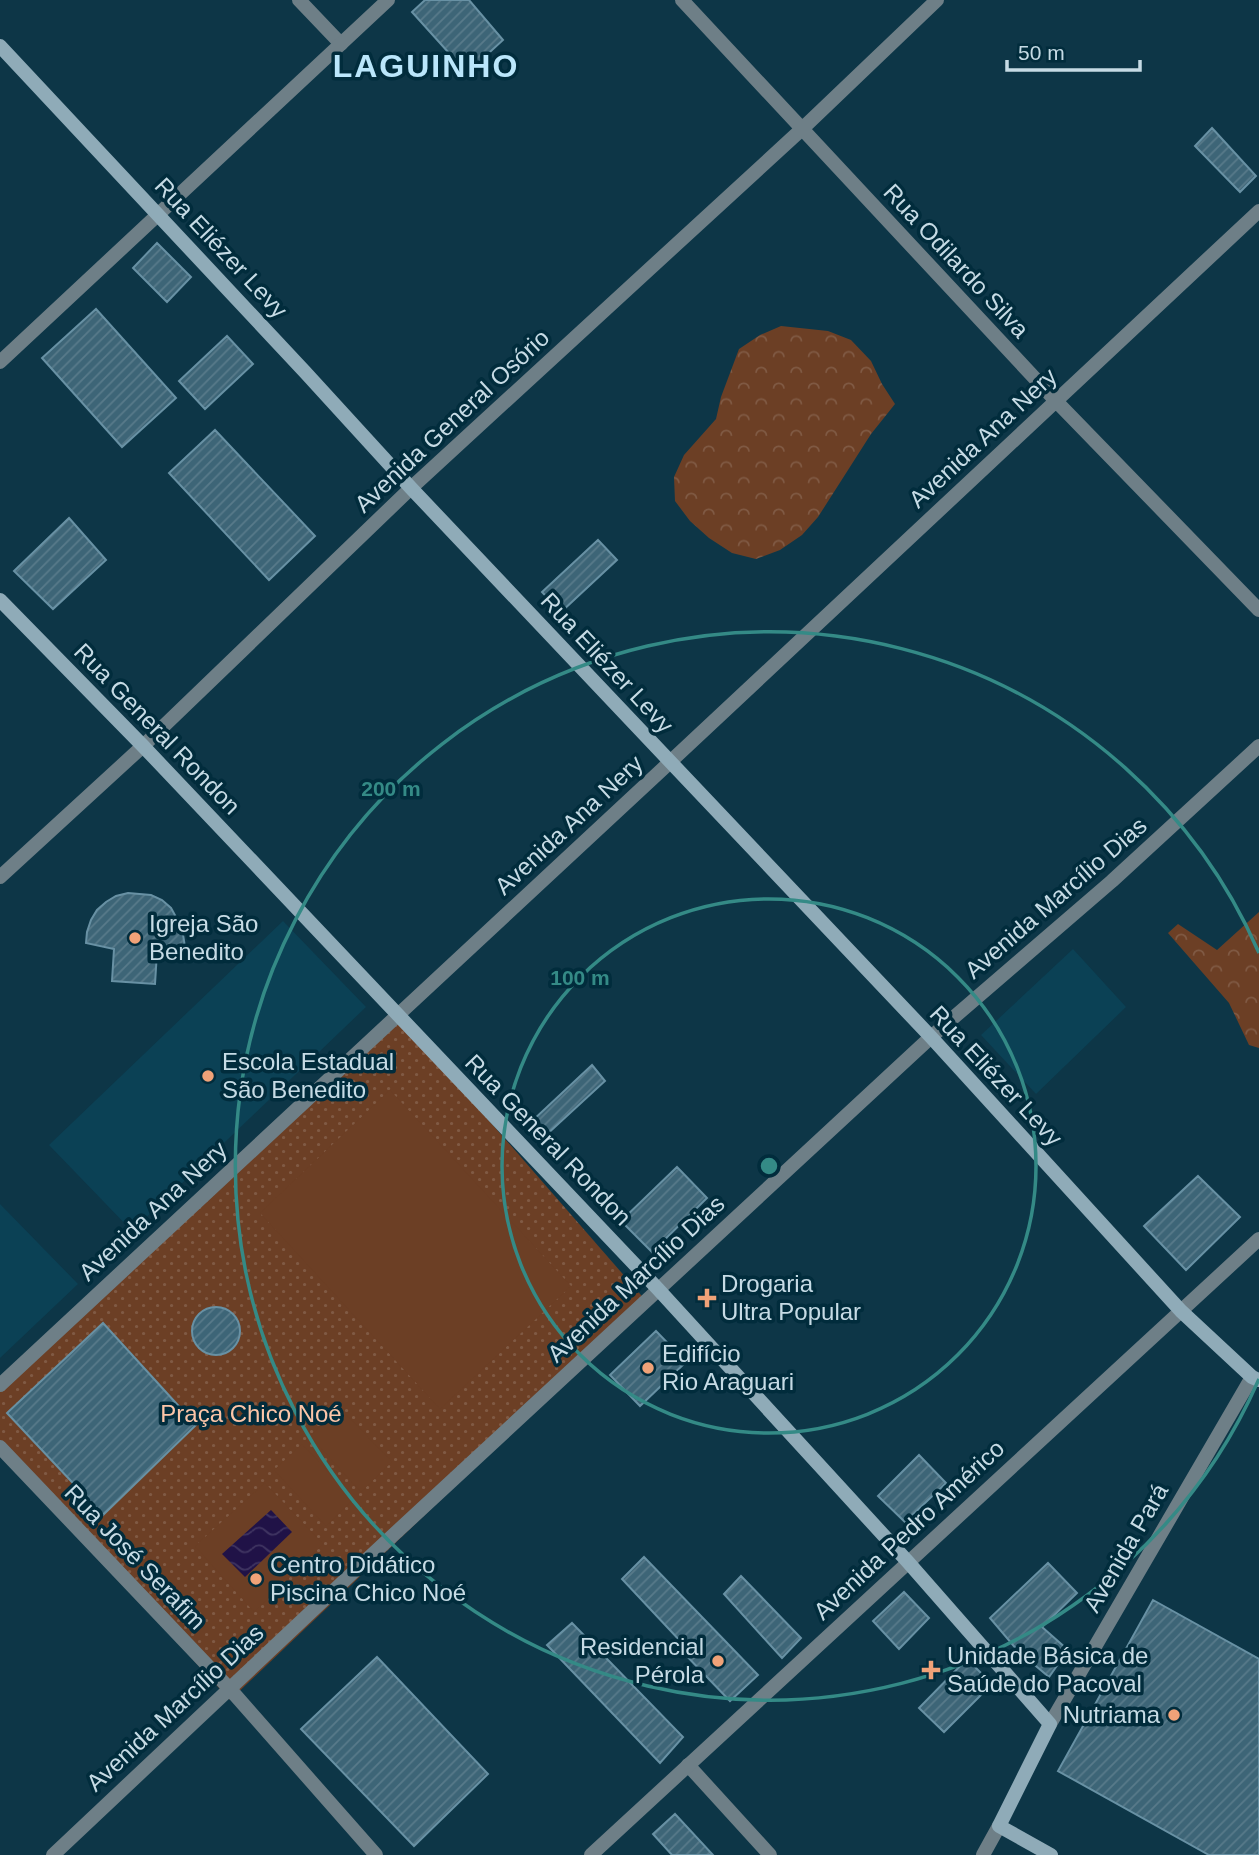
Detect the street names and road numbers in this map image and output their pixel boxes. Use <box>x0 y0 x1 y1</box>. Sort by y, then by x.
street label: Rua Eliézer Levy <box>150 172 293 323</box>
street label: Rua Odilardo Silva <box>878 178 1035 344</box>
street label: Avenida General Osório <box>349 324 554 518</box>
street label: Avenida Ana Nery <box>903 362 1062 513</box>
street label: Rua Eliézer Levy <box>536 587 679 738</box>
street label: Rua General Rondon <box>69 638 246 820</box>
street label: Avenida Ana Nery <box>489 749 648 900</box>
street label: Avenida Marcílio Dias <box>959 811 1152 984</box>
street label: Rua Eliézer Levy <box>925 1000 1068 1151</box>
street label: Rua General Rondon <box>460 1049 637 1231</box>
street label: Avenida Ana Nery <box>73 1135 232 1286</box>
street label: Avenida Marcílio Dias <box>542 1190 730 1368</box>
street label: Avenida Pedro Américo <box>808 1434 1009 1625</box>
street label: Avenida Pará <box>1078 1478 1173 1617</box>
street label: Rua José Serafim <box>59 1479 211 1635</box>
street label: Avenida Marcílio Dias <box>81 1619 269 1797</box>

